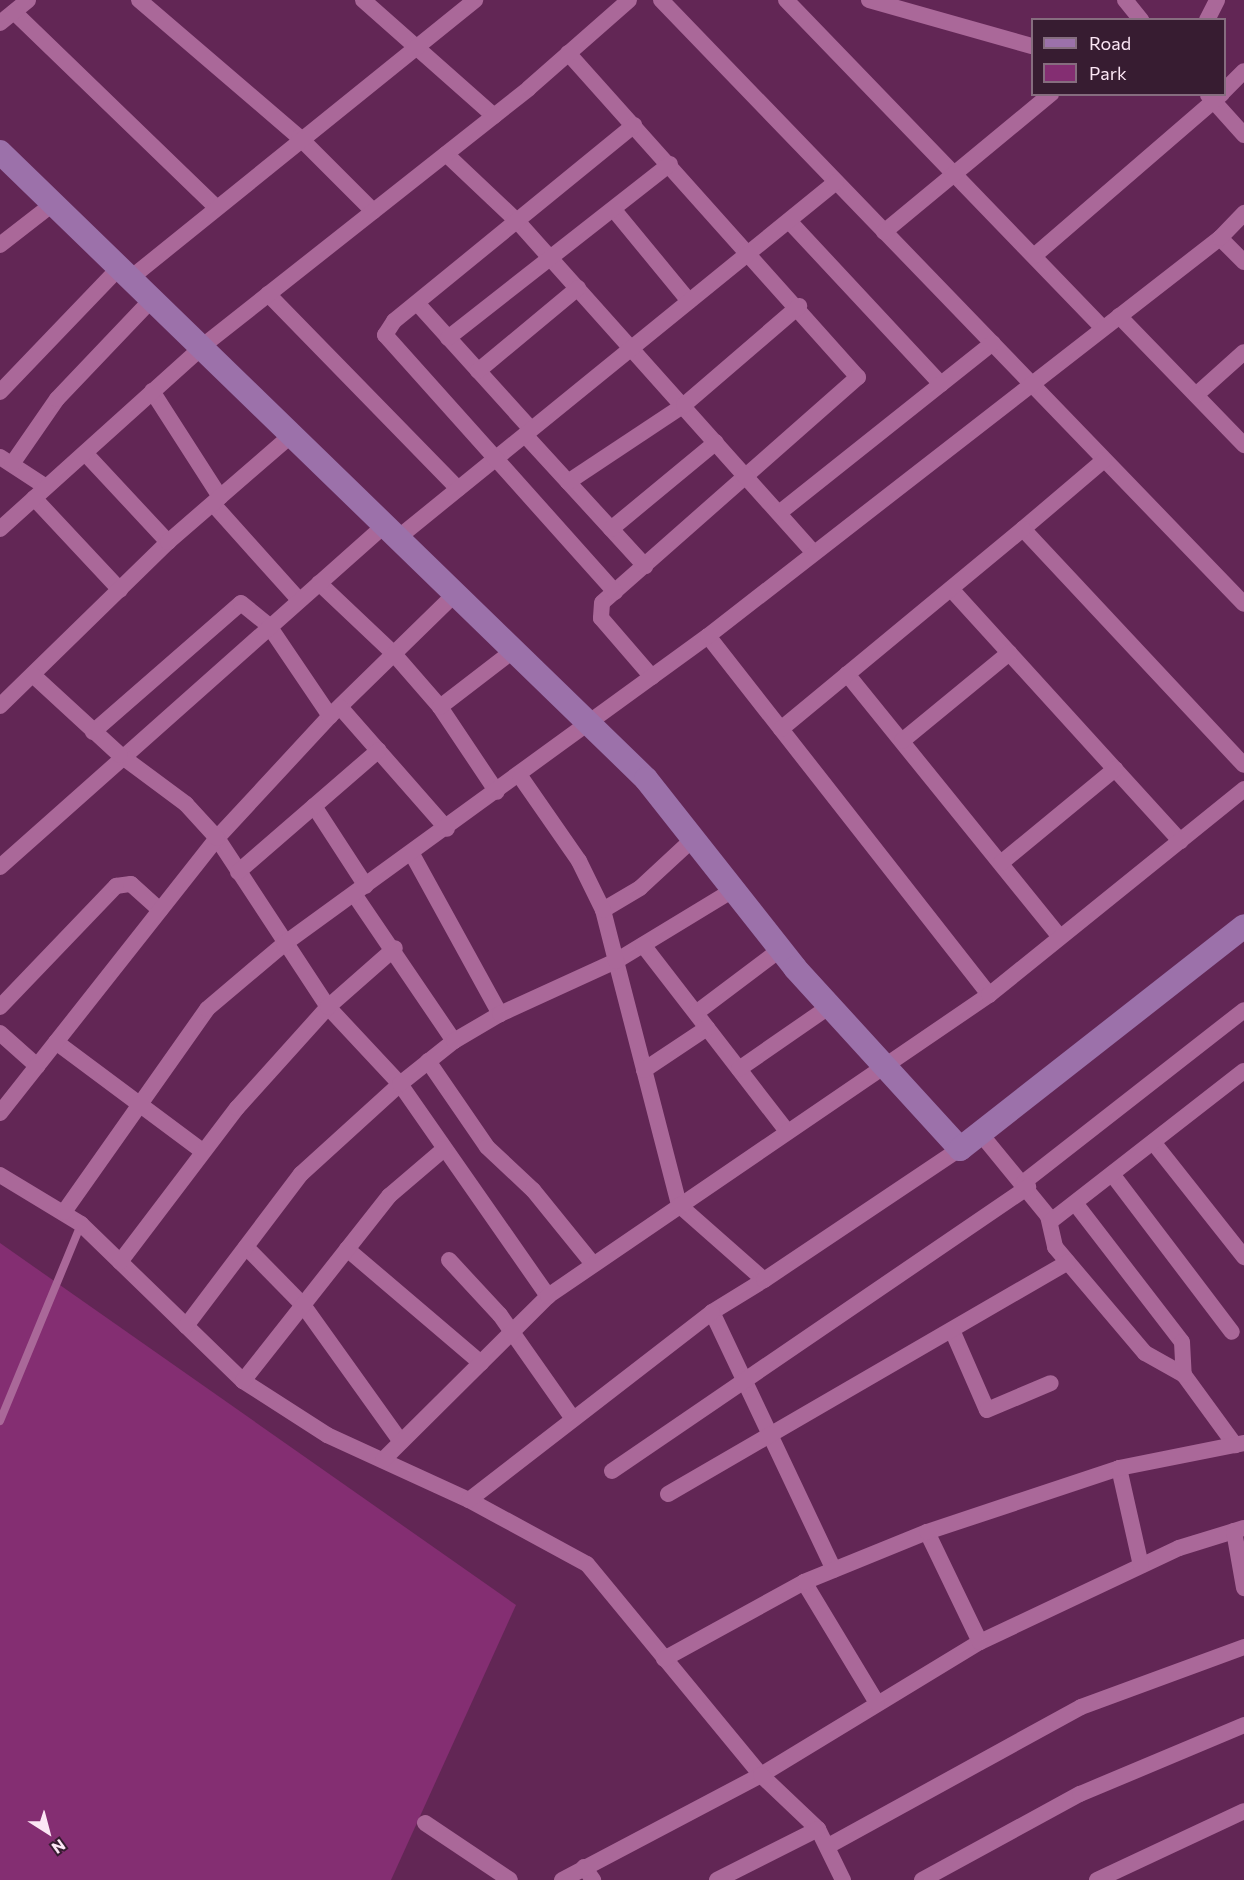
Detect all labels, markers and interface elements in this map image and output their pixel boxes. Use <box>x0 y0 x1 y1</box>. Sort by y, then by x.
legend <box>1031 18 1226 96</box>
text: Road <box>1089 32 1131 54</box>
text: Park <box>1089 62 1127 84</box>
north arrow <box>18 1802 78 1862</box>
text: N <box>48 1836 69 1858</box>

